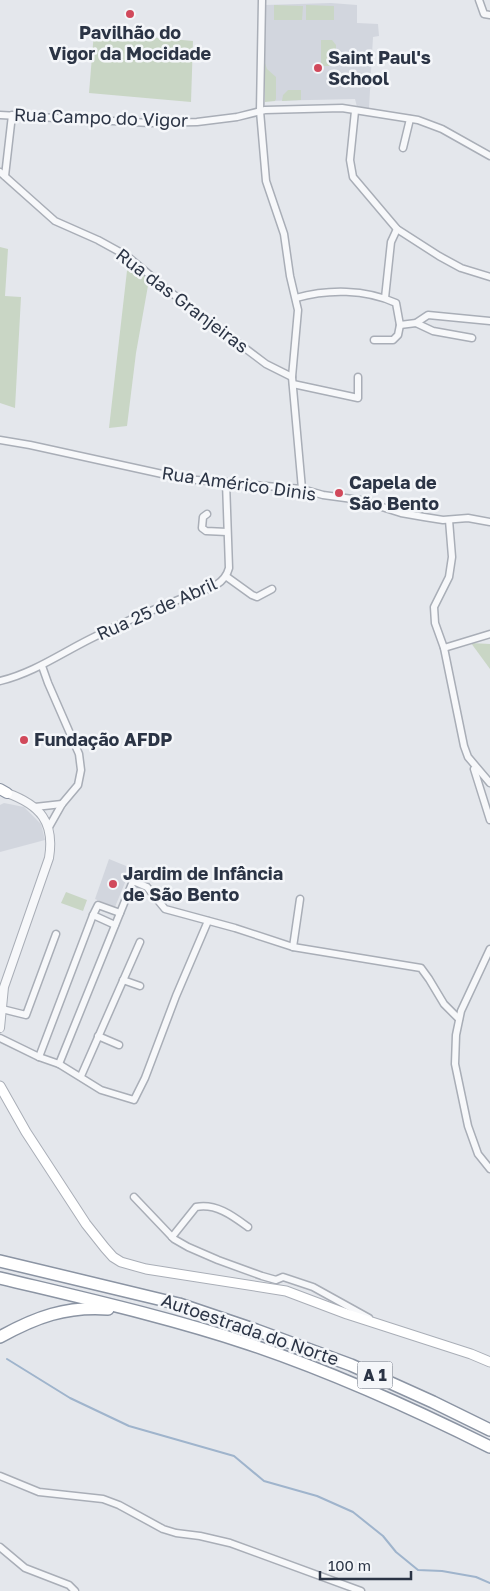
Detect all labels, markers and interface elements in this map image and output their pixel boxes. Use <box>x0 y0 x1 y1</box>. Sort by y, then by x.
marker: Pavilhão do Vigor da Mocidade <box>124 8 136 20</box>
place label: Pavilhão do Vigor da Mocidade <box>49 21 212 64</box>
place label: Saint Paul's School <box>328 46 431 89</box>
marker: Saint Paul's School <box>312 62 324 74</box>
street label: Rua Campo do Vigor <box>14 103 189 131</box>
street label: Rua das Granjeiras <box>112 243 253 357</box>
street label: Rua Américo Dinis <box>161 461 318 505</box>
place label: Capela de São Bento <box>349 471 439 514</box>
marker: Capela de São Bento <box>333 487 345 499</box>
street label: Rua 25 de Abril <box>93 572 220 644</box>
place label: Fundação AFDP <box>34 728 172 750</box>
marker: Fundação AFDP <box>18 734 30 746</box>
place label: Jardim de Infância de São Bento <box>123 862 283 905</box>
marker: Jardim de Infância de São Bento <box>107 878 119 890</box>
street label: Autoestrada do Norte <box>159 1288 342 1370</box>
road number: A 1 <box>358 1362 392 1388</box>
scale bar <box>320 1548 411 1580</box>
text: 100 m <box>328 1556 371 1574</box>

